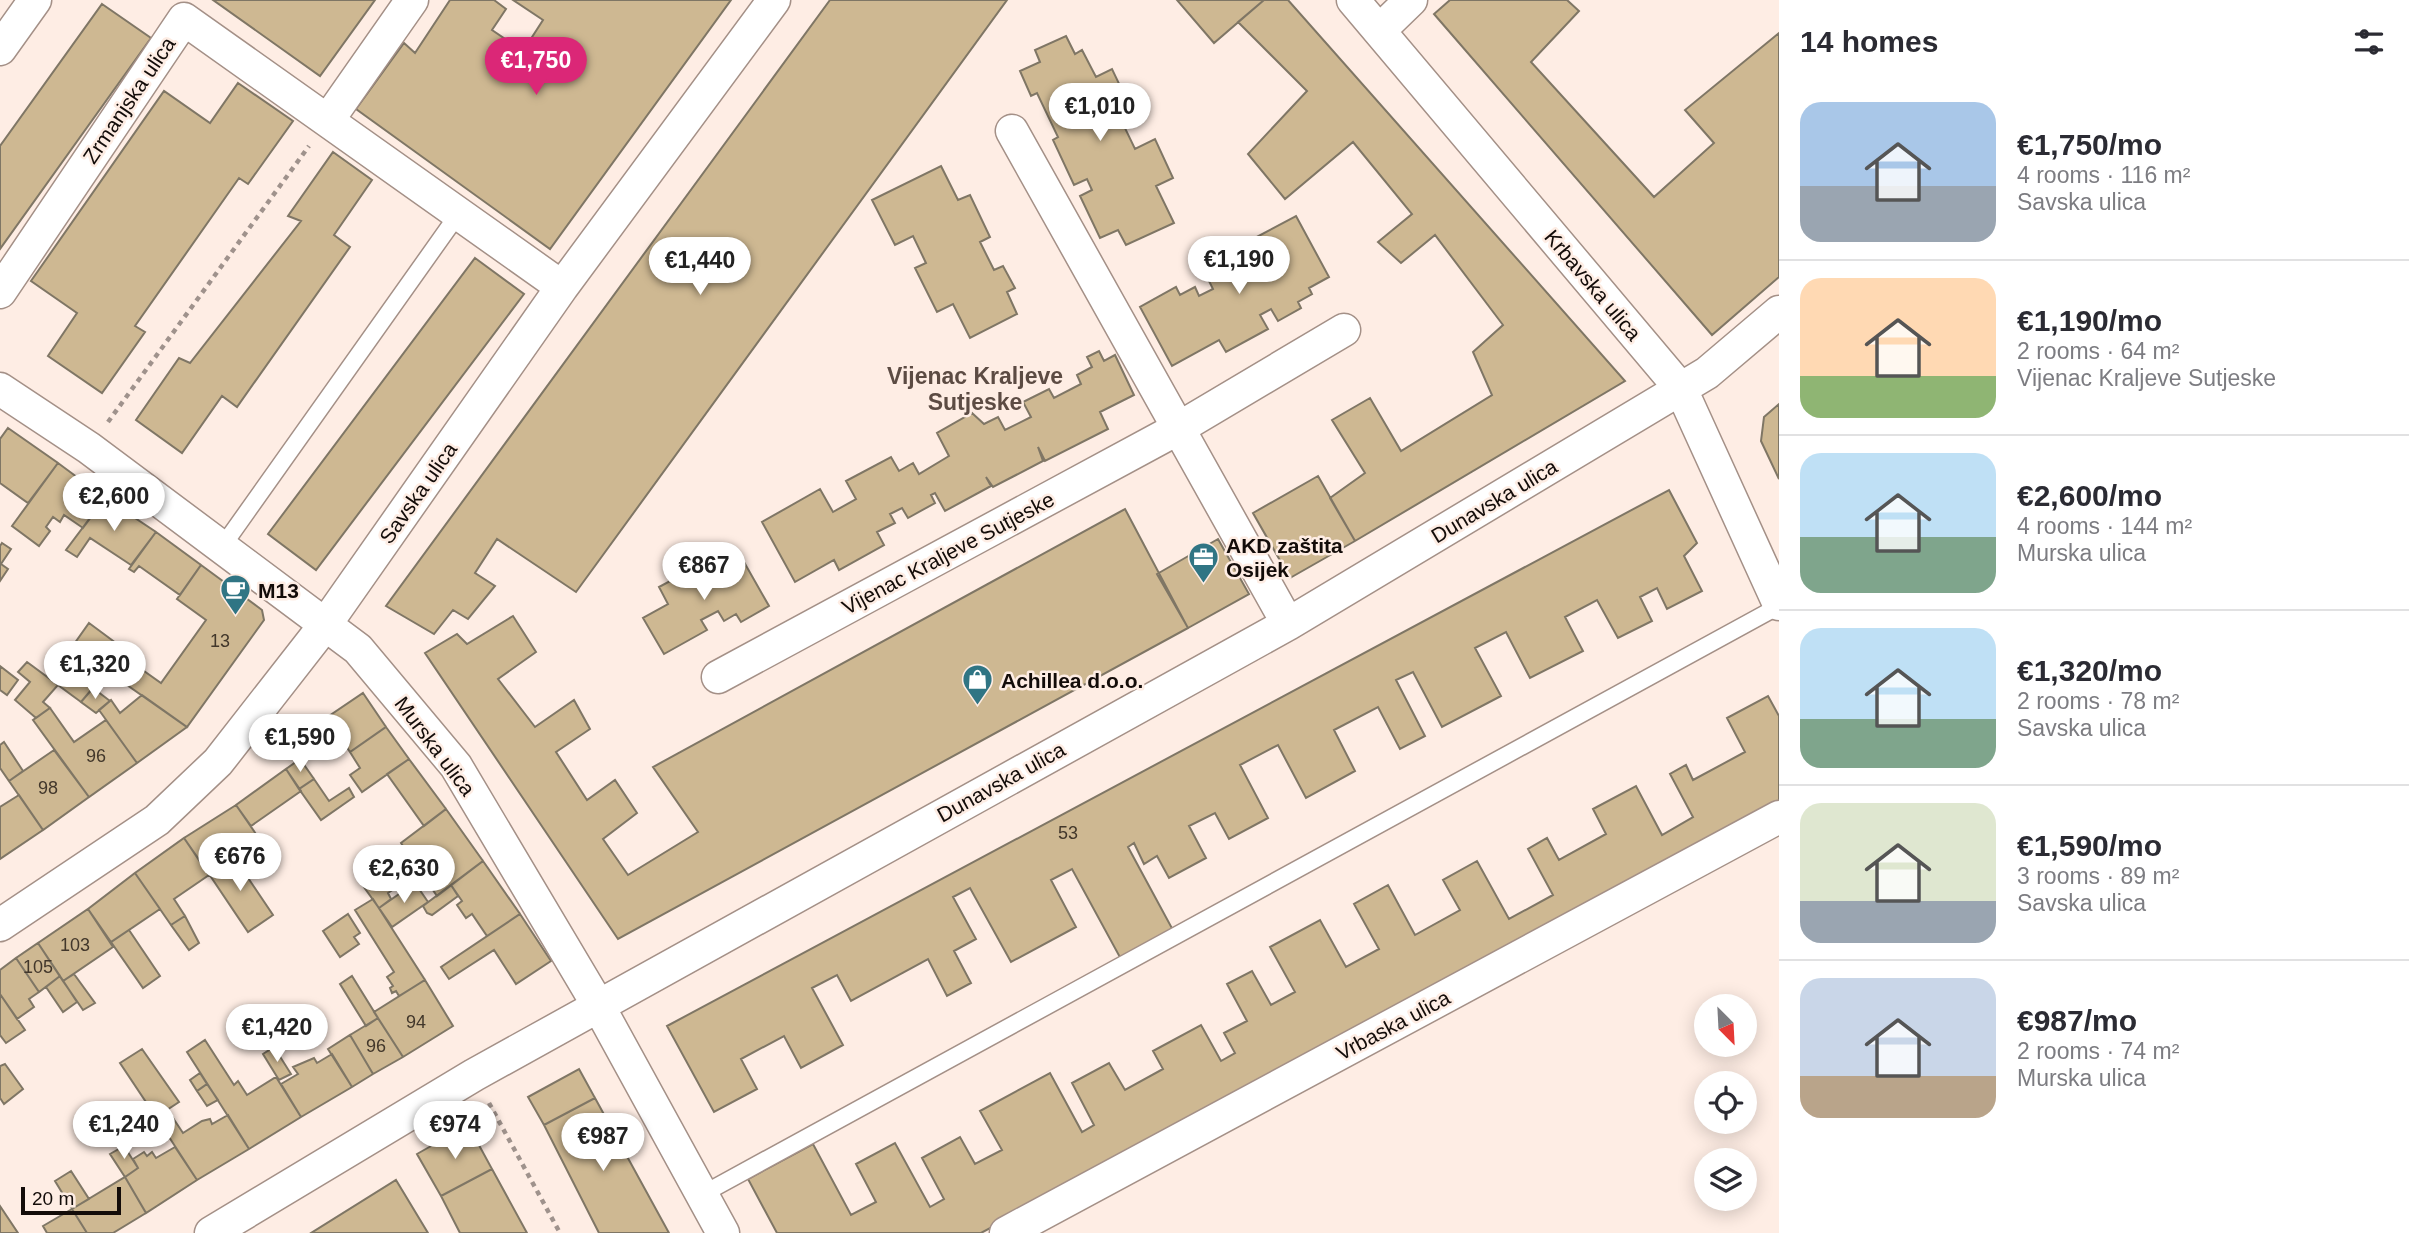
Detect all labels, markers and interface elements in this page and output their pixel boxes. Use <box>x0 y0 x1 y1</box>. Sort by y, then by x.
icon: filters <box>2350 23 2388 61</box>
text: 14 homes <box>1800 25 1938 58</box>
street label: Zrmanjska ulica <box>78 32 180 167</box>
pin: €1,750 <box>479 38 593 97</box>
text: €1,750 <box>501 47 571 73</box>
pin: €1,010 <box>1043 83 1157 143</box>
text: €1,010 <box>1065 93 1135 119</box>
text: €1,750/mo <box>2017 128 2162 161</box>
icon: home <box>1856 130 1940 214</box>
text: 4 rooms · 116 m² <box>2017 162 2190 188</box>
text: Savska ulica <box>2017 189 2146 215</box>
street label: Krbavska ulica <box>1540 225 1646 345</box>
pin: €1,190 <box>1182 236 1296 296</box>
pin: €1,440 <box>643 238 757 297</box>
text: €1,190 <box>1204 246 1274 272</box>
text: €1,440 <box>665 247 735 273</box>
text: €1,190/mo <box>2017 304 2162 337</box>
icon: home <box>1856 306 1940 390</box>
text: 2 rooms · 64 m² <box>2017 338 2179 364</box>
district label: Vijenac Kraljeve Sutjeske <box>887 363 1063 415</box>
text: Vijenac Kraljeve Sutjeske <box>2017 365 2276 391</box>
street label: Savska ulica <box>375 438 461 548</box>
street label: Dunavska ulica <box>1427 454 1561 548</box>
pin: €2,600 <box>57 474 171 533</box>
text: €2,600/mo <box>2017 479 2162 512</box>
icon: home <box>1856 481 1940 565</box>
text: €2,600 <box>79 483 149 509</box>
street label: Vijenac Kraljeve Sutjeske <box>838 487 1058 619</box>
text: 4 rooms · 144 m² <box>2017 513 2192 539</box>
place label: AKD zaštita Osijek <box>1226 534 1343 581</box>
office icon: AKD zaštita Osijek <box>1186 540 1220 584</box>
text: Murska ulica <box>2017 540 2146 566</box>
pin: €867 <box>663 542 745 602</box>
text: €867 <box>678 552 730 578</box>
cafe icon: M13 <box>218 573 252 617</box>
place label: M13 <box>258 579 299 602</box>
house number: 13 <box>210 631 230 651</box>
pin: €1,320 <box>38 642 152 701</box>
text: €1,320 <box>60 651 130 677</box>
text: €1,320/mo <box>2017 654 2162 687</box>
icon: home <box>1856 656 1940 740</box>
shop icon: Achillea d.o.o. <box>961 663 995 707</box>
place label: Achillea d.o.o. <box>1001 669 1143 692</box>
text: 2 rooms · 78 m² <box>2017 688 2179 714</box>
street label: Murska ulica <box>390 692 480 800</box>
pin: €1,590 <box>243 714 357 774</box>
text: Savska ulica <box>2017 715 2146 741</box>
text: €1,590 <box>265 724 335 750</box>
street label: Dunavska ulica <box>933 737 1069 827</box>
house number: 96 <box>86 746 106 766</box>
house number: 98 <box>38 778 58 798</box>
house number: 53 <box>1058 823 1078 843</box>
text: €1,590/mo <box>2017 829 2162 862</box>
icon: home <box>1856 831 1940 915</box>
pin: €676 <box>199 834 281 893</box>
text: €676 <box>214 843 266 869</box>
pin: €2,630 <box>347 846 461 905</box>
text: €2,630 <box>369 855 439 881</box>
text: 3 rooms · 89 m² <box>2017 863 2179 889</box>
text: Savska ulica <box>2017 890 2146 916</box>
house number: 103 <box>60 935 90 955</box>
house number: 105 <box>23 957 53 977</box>
street label: Vrbaska ulica <box>1332 985 1454 1065</box>
north arrow <box>1694 994 1757 1057</box>
map controls <box>1694 994 1757 1211</box>
pin: €1,420 <box>220 1004 334 1064</box>
text: €987/mo <box>2017 1004 2137 1037</box>
icon: home <box>1856 1006 1940 1090</box>
house number: 94 <box>406 1012 426 1032</box>
text: €1,420 <box>242 1014 312 1040</box>
house number: 96 <box>366 1036 386 1056</box>
text: 2 rooms · 74 m² <box>2017 1038 2179 1064</box>
text: Murska ulica <box>2017 1065 2146 1091</box>
button: locate <box>1694 1071 1757 1134</box>
pin: €1,240 <box>67 1102 181 1161</box>
pin: €974 <box>414 1102 496 1161</box>
text: €1,240 <box>89 1111 159 1137</box>
text: €974 <box>429 1111 481 1137</box>
pin: €987 <box>562 1114 644 1173</box>
text: €987 <box>577 1123 629 1149</box>
button: layers <box>1694 1148 1757 1211</box>
scale bar <box>21 1184 121 1216</box>
text: 20 m <box>32 1188 74 1209</box>

